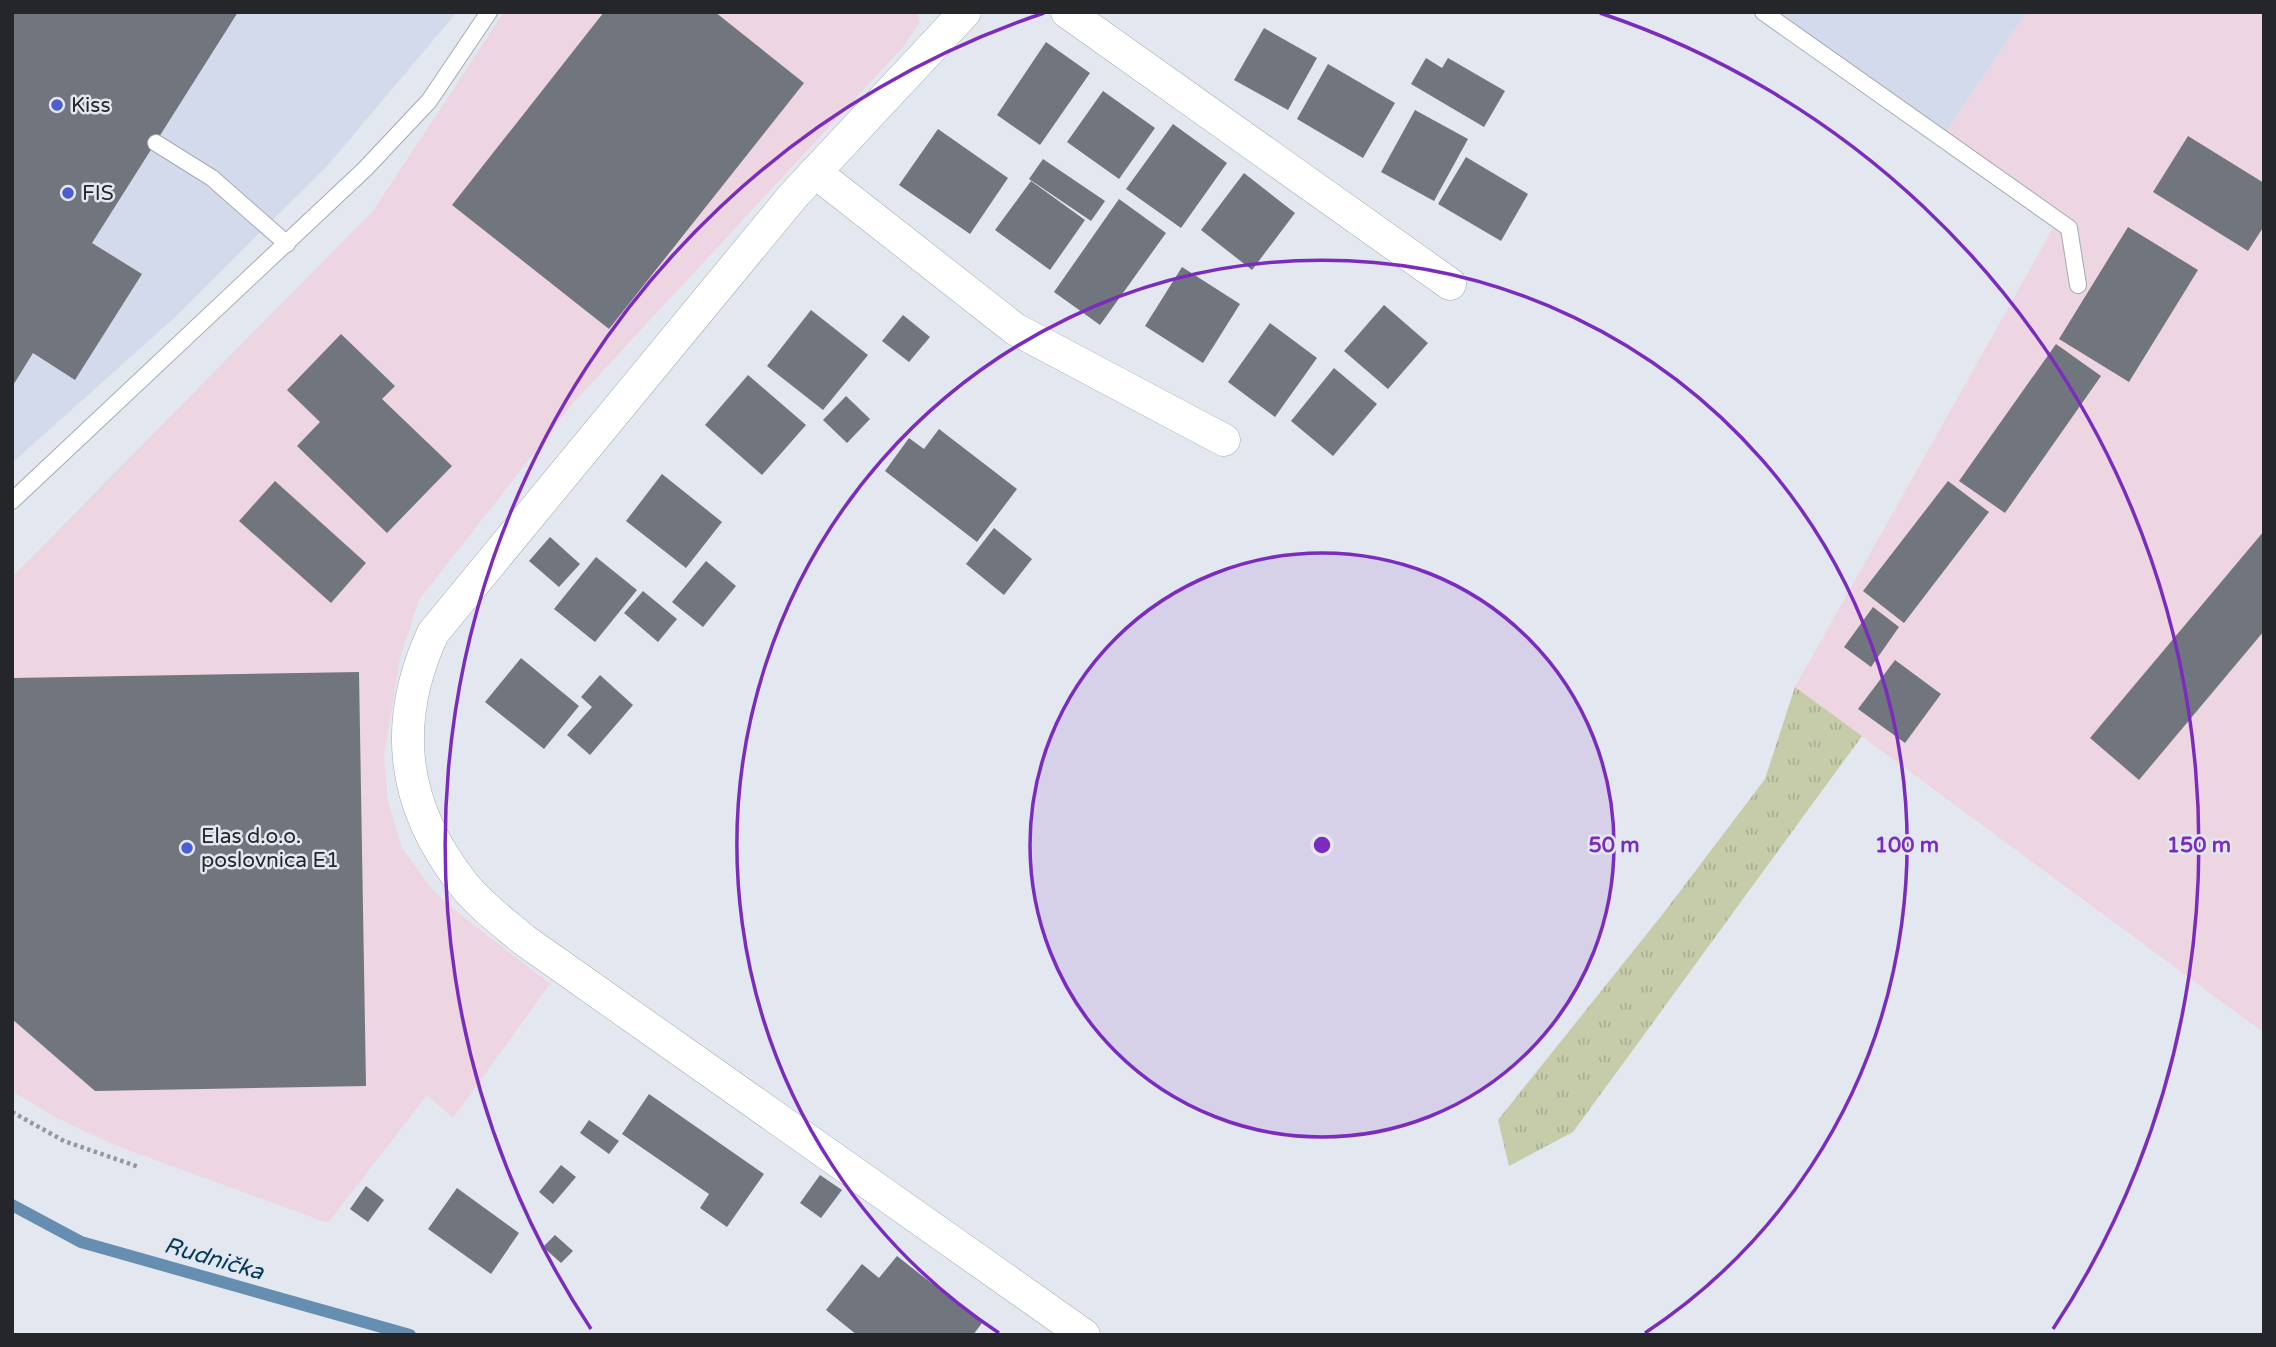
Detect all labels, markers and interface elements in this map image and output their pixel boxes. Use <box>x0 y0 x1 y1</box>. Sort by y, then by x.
place label: Kiss <box>71 93 110 118</box>
marker: Kiss <box>49 97 65 113</box>
place label: FIS <box>82 181 114 206</box>
marker: FIS <box>60 185 76 201</box>
place label: Elas d.o.o. poslovnica E1 <box>201 824 339 873</box>
centre of rings <box>1310 833 1334 857</box>
text: 50 m <box>1588 833 1640 858</box>
text: 100 m <box>1875 833 1939 858</box>
text: 150 m <box>2167 833 2231 858</box>
marker: Elas d.o.o. poslovnica E1 <box>179 840 195 856</box>
water label: Rudnička <box>161 1231 268 1287</box>

